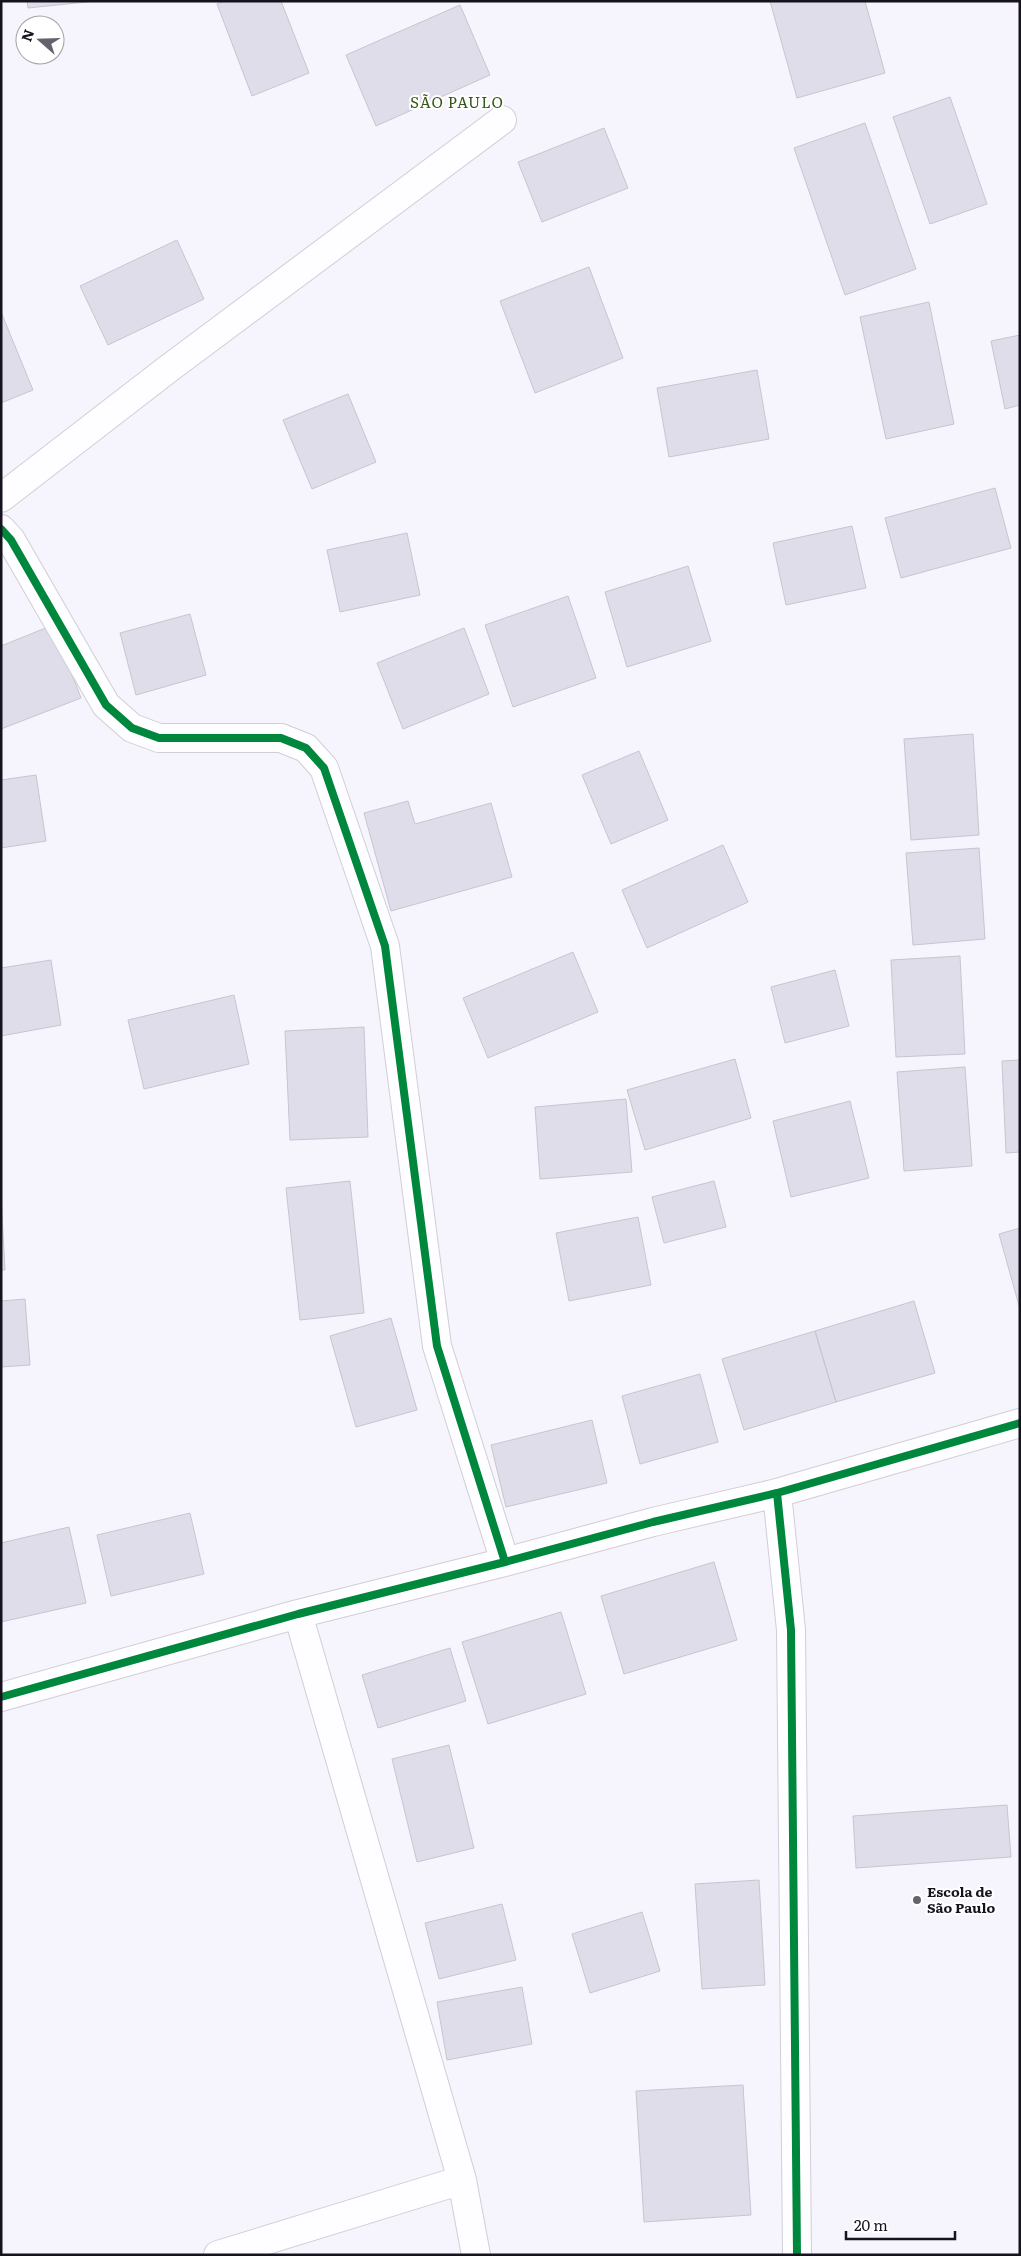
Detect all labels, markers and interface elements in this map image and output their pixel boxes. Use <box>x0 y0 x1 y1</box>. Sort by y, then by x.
north arrow <box>15 15 65 65</box>
text: N <box>15 26 38 44</box>
district label: SÃO PAULO <box>410 90 504 113</box>
place label: Escola de São Paulo <box>927 1881 995 1917</box>
marker: Escola de São Paulo <box>911 1894 923 1906</box>
scale bar <box>846 2208 955 2240</box>
text: 20 m <box>854 2213 888 2236</box>

